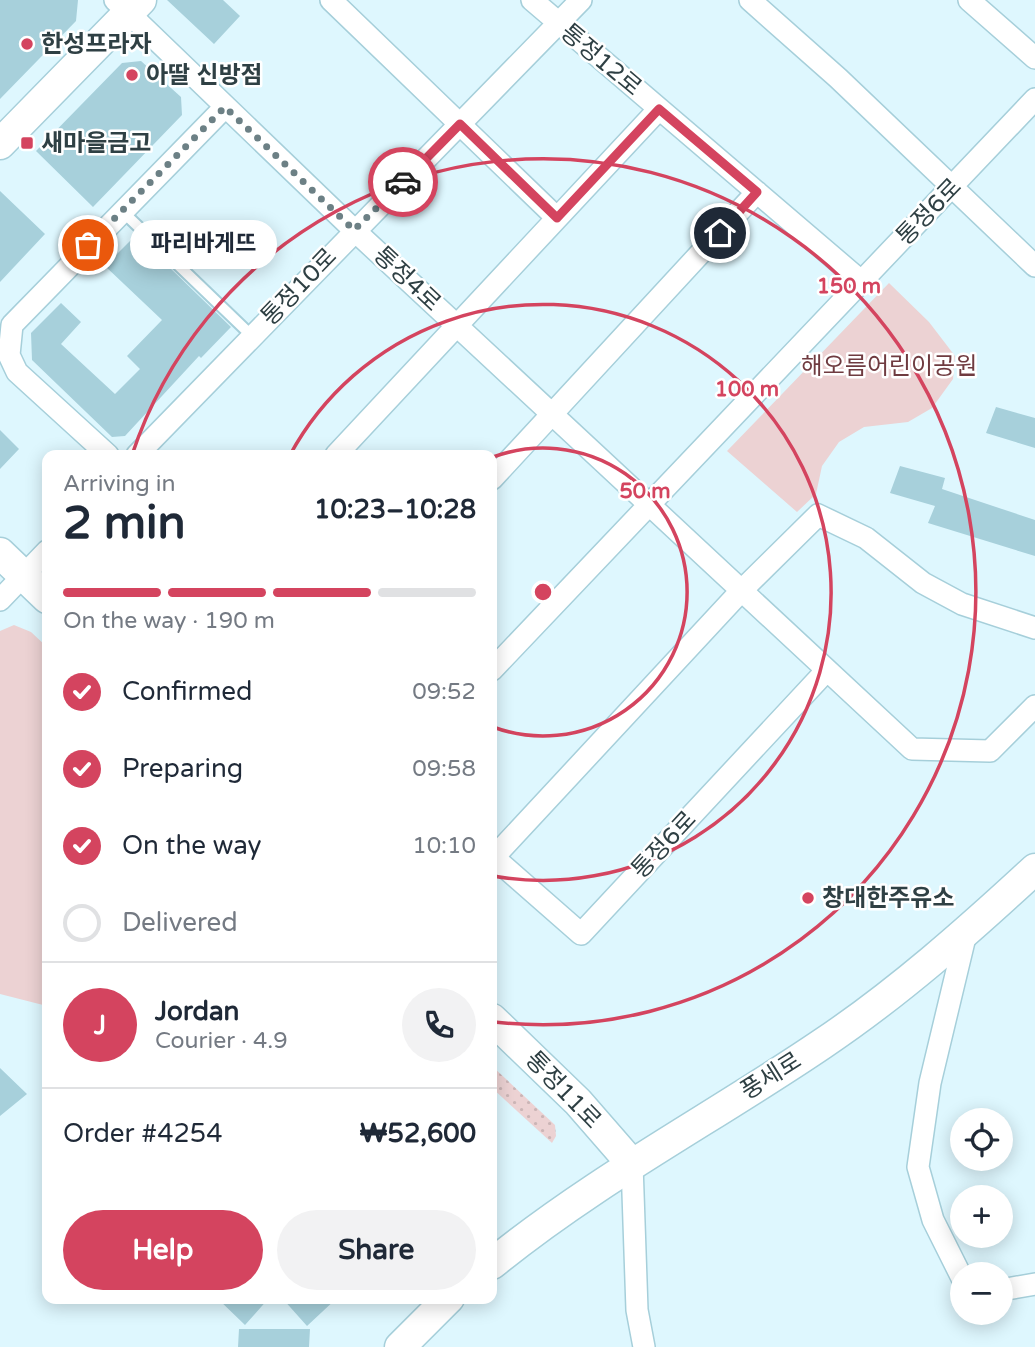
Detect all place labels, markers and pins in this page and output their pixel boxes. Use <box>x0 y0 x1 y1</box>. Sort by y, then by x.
place label: 한성프라자 <box>41 30 151 59</box>
marker: 한성프라자 <box>19 36 35 52</box>
place label: 아딸 신방점 <box>146 61 263 90</box>
marker: 아딸 신방점 <box>124 67 140 83</box>
place label: 새마을금고 <box>41 129 151 158</box>
marker: 새마을금고 <box>19 135 35 151</box>
pin <box>690 203 750 263</box>
pin <box>58 215 118 275</box>
callout: 파리바게뜨 <box>130 220 277 270</box>
centre of rings <box>531 580 555 604</box>
place label: 창대한주유소 <box>822 884 954 913</box>
marker: 창대한주유소 <box>800 890 816 906</box>

